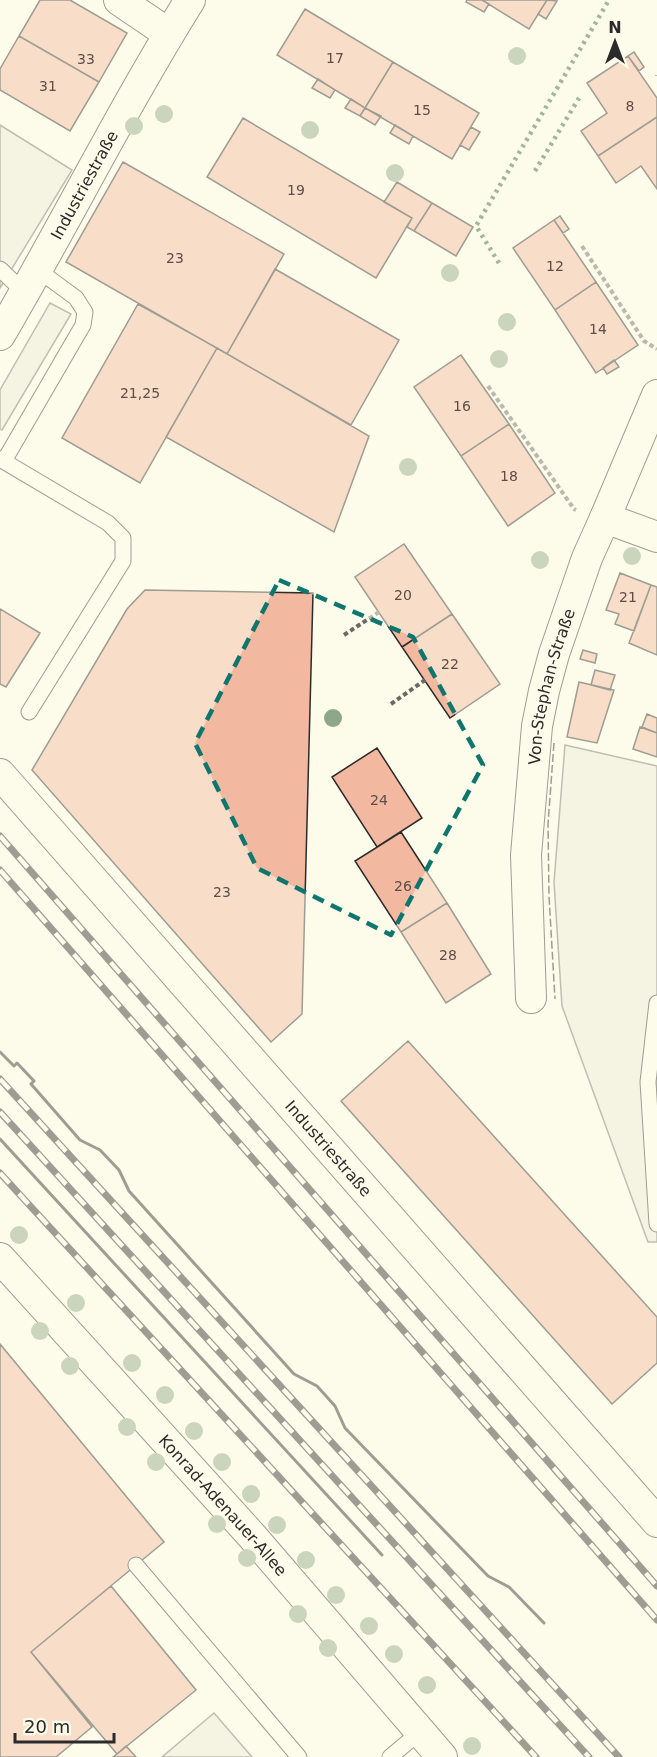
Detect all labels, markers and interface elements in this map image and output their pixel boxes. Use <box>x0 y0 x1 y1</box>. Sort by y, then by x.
north arrow <box>585 12 645 72</box>
text: N <box>608 18 622 37</box>
house number: 17 <box>326 50 344 66</box>
house number: 33 <box>77 51 95 67</box>
house number: 31 <box>39 78 57 94</box>
house number: 8 <box>626 98 634 114</box>
house number: 15 <box>413 102 431 118</box>
street label: Industriestraße <box>47 127 122 243</box>
house number: 19 <box>287 182 305 198</box>
house number: 23 <box>166 250 184 266</box>
house number: 12 <box>546 258 564 274</box>
house number: 14 <box>589 321 607 337</box>
house number: 21,25 <box>120 385 160 401</box>
house number: 16 <box>453 398 471 414</box>
house number: 18 <box>500 468 518 484</box>
house number: 20 <box>394 587 412 603</box>
house number: 21 <box>619 589 637 605</box>
street label: Von-Stephan-Straße <box>525 606 579 766</box>
house number: 22 <box>441 656 459 672</box>
house number: 24 <box>370 792 388 808</box>
house number: 26 <box>394 878 412 894</box>
house number: 23 <box>213 884 231 900</box>
house number: 28 <box>439 947 457 963</box>
street label: Industriestraße <box>281 1097 376 1200</box>
street label: Konrad-Adenauer-Allee <box>155 1431 291 1580</box>
scale bar <box>15 1706 114 1744</box>
text: 20 m <box>24 1716 70 1737</box>

